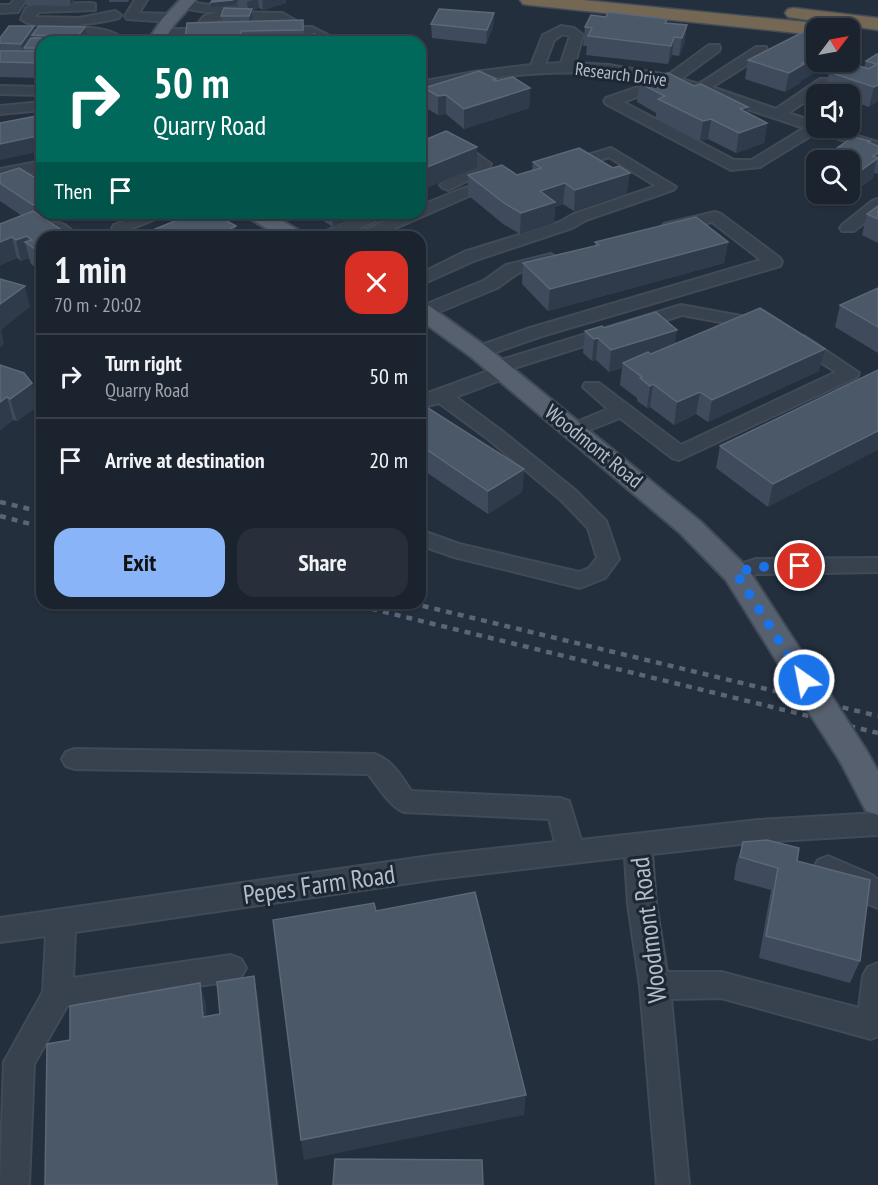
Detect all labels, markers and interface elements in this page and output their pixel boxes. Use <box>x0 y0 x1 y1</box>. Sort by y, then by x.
north arrow <box>806 18 860 72</box>
map controls <box>806 18 860 204</box>
text: 50 m <box>153 55 230 110</box>
street label: Research Drive <box>574 57 668 91</box>
icon: right <box>54 60 132 138</box>
button: sound <box>806 84 860 138</box>
text: Quarry Road <box>153 108 266 142</box>
button: search <box>806 150 860 204</box>
icon: arrive <box>104 174 137 207</box>
text: Then <box>54 177 92 205</box>
text: 1 min <box>54 246 127 293</box>
button: close <box>345 251 408 314</box>
text: 70 m · 20:02 <box>54 292 142 318</box>
text: Turn right <box>105 349 182 377</box>
icon: right <box>54 360 87 393</box>
text: 50 m <box>369 362 408 390</box>
text: Quarry Road <box>105 377 189 403</box>
street label: Woodmont Road <box>539 398 649 494</box>
icon: arrive <box>54 444 87 477</box>
text: Arrive at destination <box>105 446 265 474</box>
text: 20 m <box>369 446 408 474</box>
button: Exit <box>54 528 225 597</box>
button: Share <box>237 528 408 597</box>
pin <box>774 540 825 591</box>
icon: arrive <box>783 549 816 582</box>
position arrow <box>772 648 836 712</box>
street label: Woodmont Road <box>623 855 673 1005</box>
street label: Pepes Farm Road <box>241 857 397 911</box>

